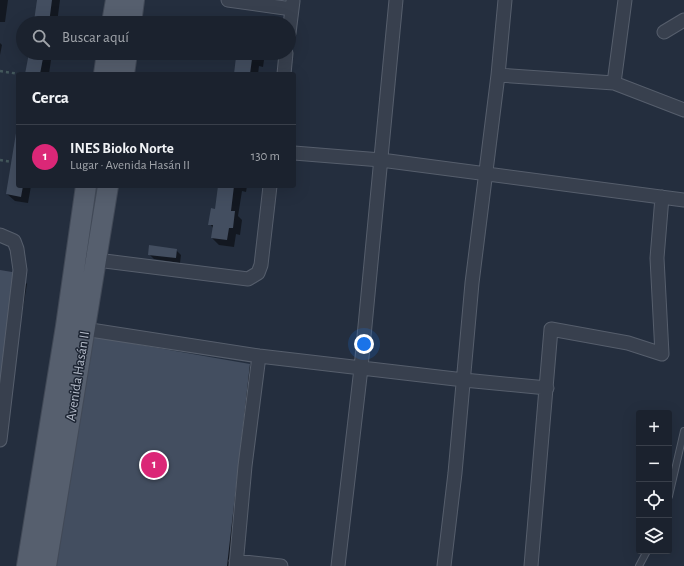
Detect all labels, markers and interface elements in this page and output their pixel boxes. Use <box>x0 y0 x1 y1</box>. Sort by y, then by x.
search box <box>16 16 296 60</box>
icon: search <box>30 27 52 49</box>
text: Buscar aquí <box>62 30 129 45</box>
text: Cerca <box>32 89 69 106</box>
text: INES Bioko Norte <box>70 141 174 156</box>
text: 1 <box>43 150 47 163</box>
text: 130 m <box>251 150 280 163</box>
text: Lugar · Avenida Hasán II <box>70 159 190 172</box>
street label: Avenida Hasán II <box>64 330 92 422</box>
your location <box>354 334 374 354</box>
map controls <box>636 410 672 554</box>
button: + <box>636 410 672 446</box>
button: − <box>636 446 672 482</box>
pin: 1 <box>141 450 167 480</box>
button: locate <box>636 482 672 518</box>
button: layers <box>636 518 672 554</box>

